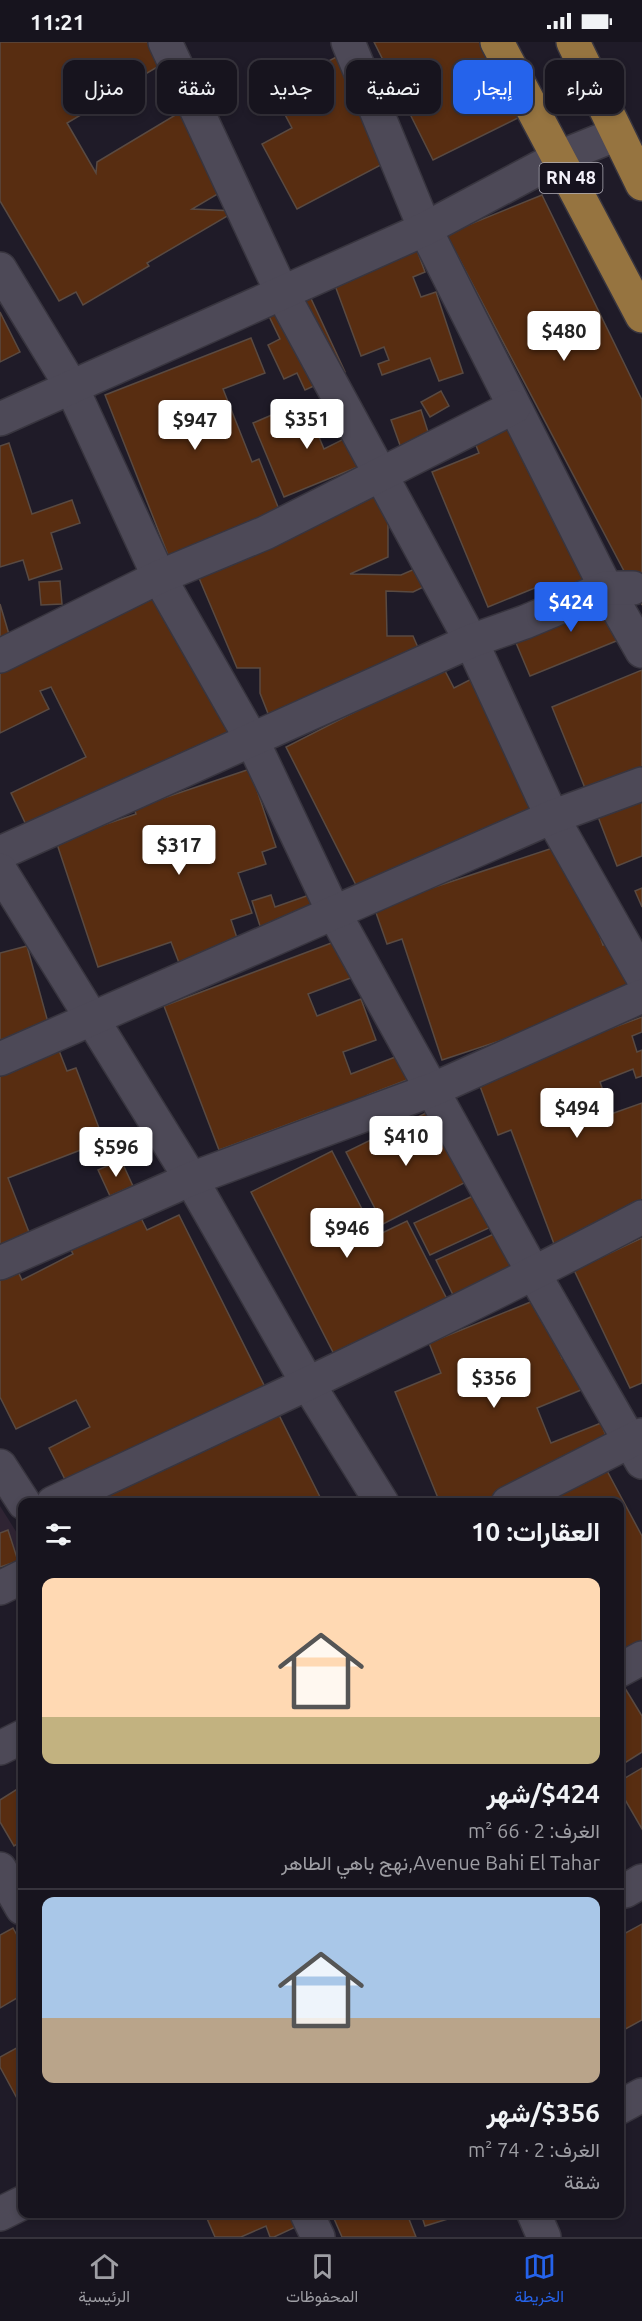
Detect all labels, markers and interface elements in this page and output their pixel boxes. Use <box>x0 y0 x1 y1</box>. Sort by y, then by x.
text: 11:21 <box>30 9 85 34</box>
chip: منزل <box>63 60 145 114</box>
chip: شقة <box>157 60 237 114</box>
chip: جديد <box>249 60 334 114</box>
chip: تصفية <box>346 60 441 114</box>
chip: إيجار <box>453 60 533 114</box>
chip: شراء <box>545 60 624 114</box>
road number: RN 48 <box>540 163 602 193</box>
pin: $480 <box>528 311 600 362</box>
text: $480 <box>541 319 587 342</box>
pin: $351 <box>271 399 343 450</box>
pin: $947 <box>159 400 231 451</box>
text: $351 <box>284 407 330 430</box>
text: $947 <box>172 408 218 431</box>
pin: $424 <box>535 582 607 633</box>
text: $424 <box>548 590 594 613</box>
pin: $317 <box>143 825 215 876</box>
text: $317 <box>156 833 202 856</box>
pin: $494 <box>541 1088 613 1139</box>
text: $494 <box>554 1096 600 1119</box>
pin: $410 <box>370 1116 442 1167</box>
text: $410 <box>383 1124 429 1147</box>
pin: $596 <box>80 1127 152 1178</box>
text: $596 <box>93 1135 139 1158</box>
pin: $946 <box>311 1208 383 1259</box>
text: $946 <box>324 1216 370 1239</box>
pin: $356 <box>458 1358 530 1409</box>
text: $356 <box>471 1366 517 1389</box>
text: العقارات: 10 <box>471 1517 600 1546</box>
icon: filters <box>42 1518 75 1551</box>
icon: home <box>267 1617 375 1725</box>
text: $424/شهر <box>486 1779 600 1808</box>
text: الغرف: 2 · 66 m² <box>468 1819 600 1842</box>
text: Avenue Bahi El Tahar,نهج باهي الطاهر <box>281 1851 600 1874</box>
icon: home <box>267 1936 375 2044</box>
text: $356/شهر <box>486 2098 600 2127</box>
text: الغرف: 2 · 74 m² <box>468 2138 600 2161</box>
text: شقة <box>564 2170 600 2193</box>
tab: الرئيسية <box>78 2250 130 2311</box>
tab: المحفوظات <box>286 2250 358 2311</box>
tab: الخريطة <box>514 2250 564 2311</box>

